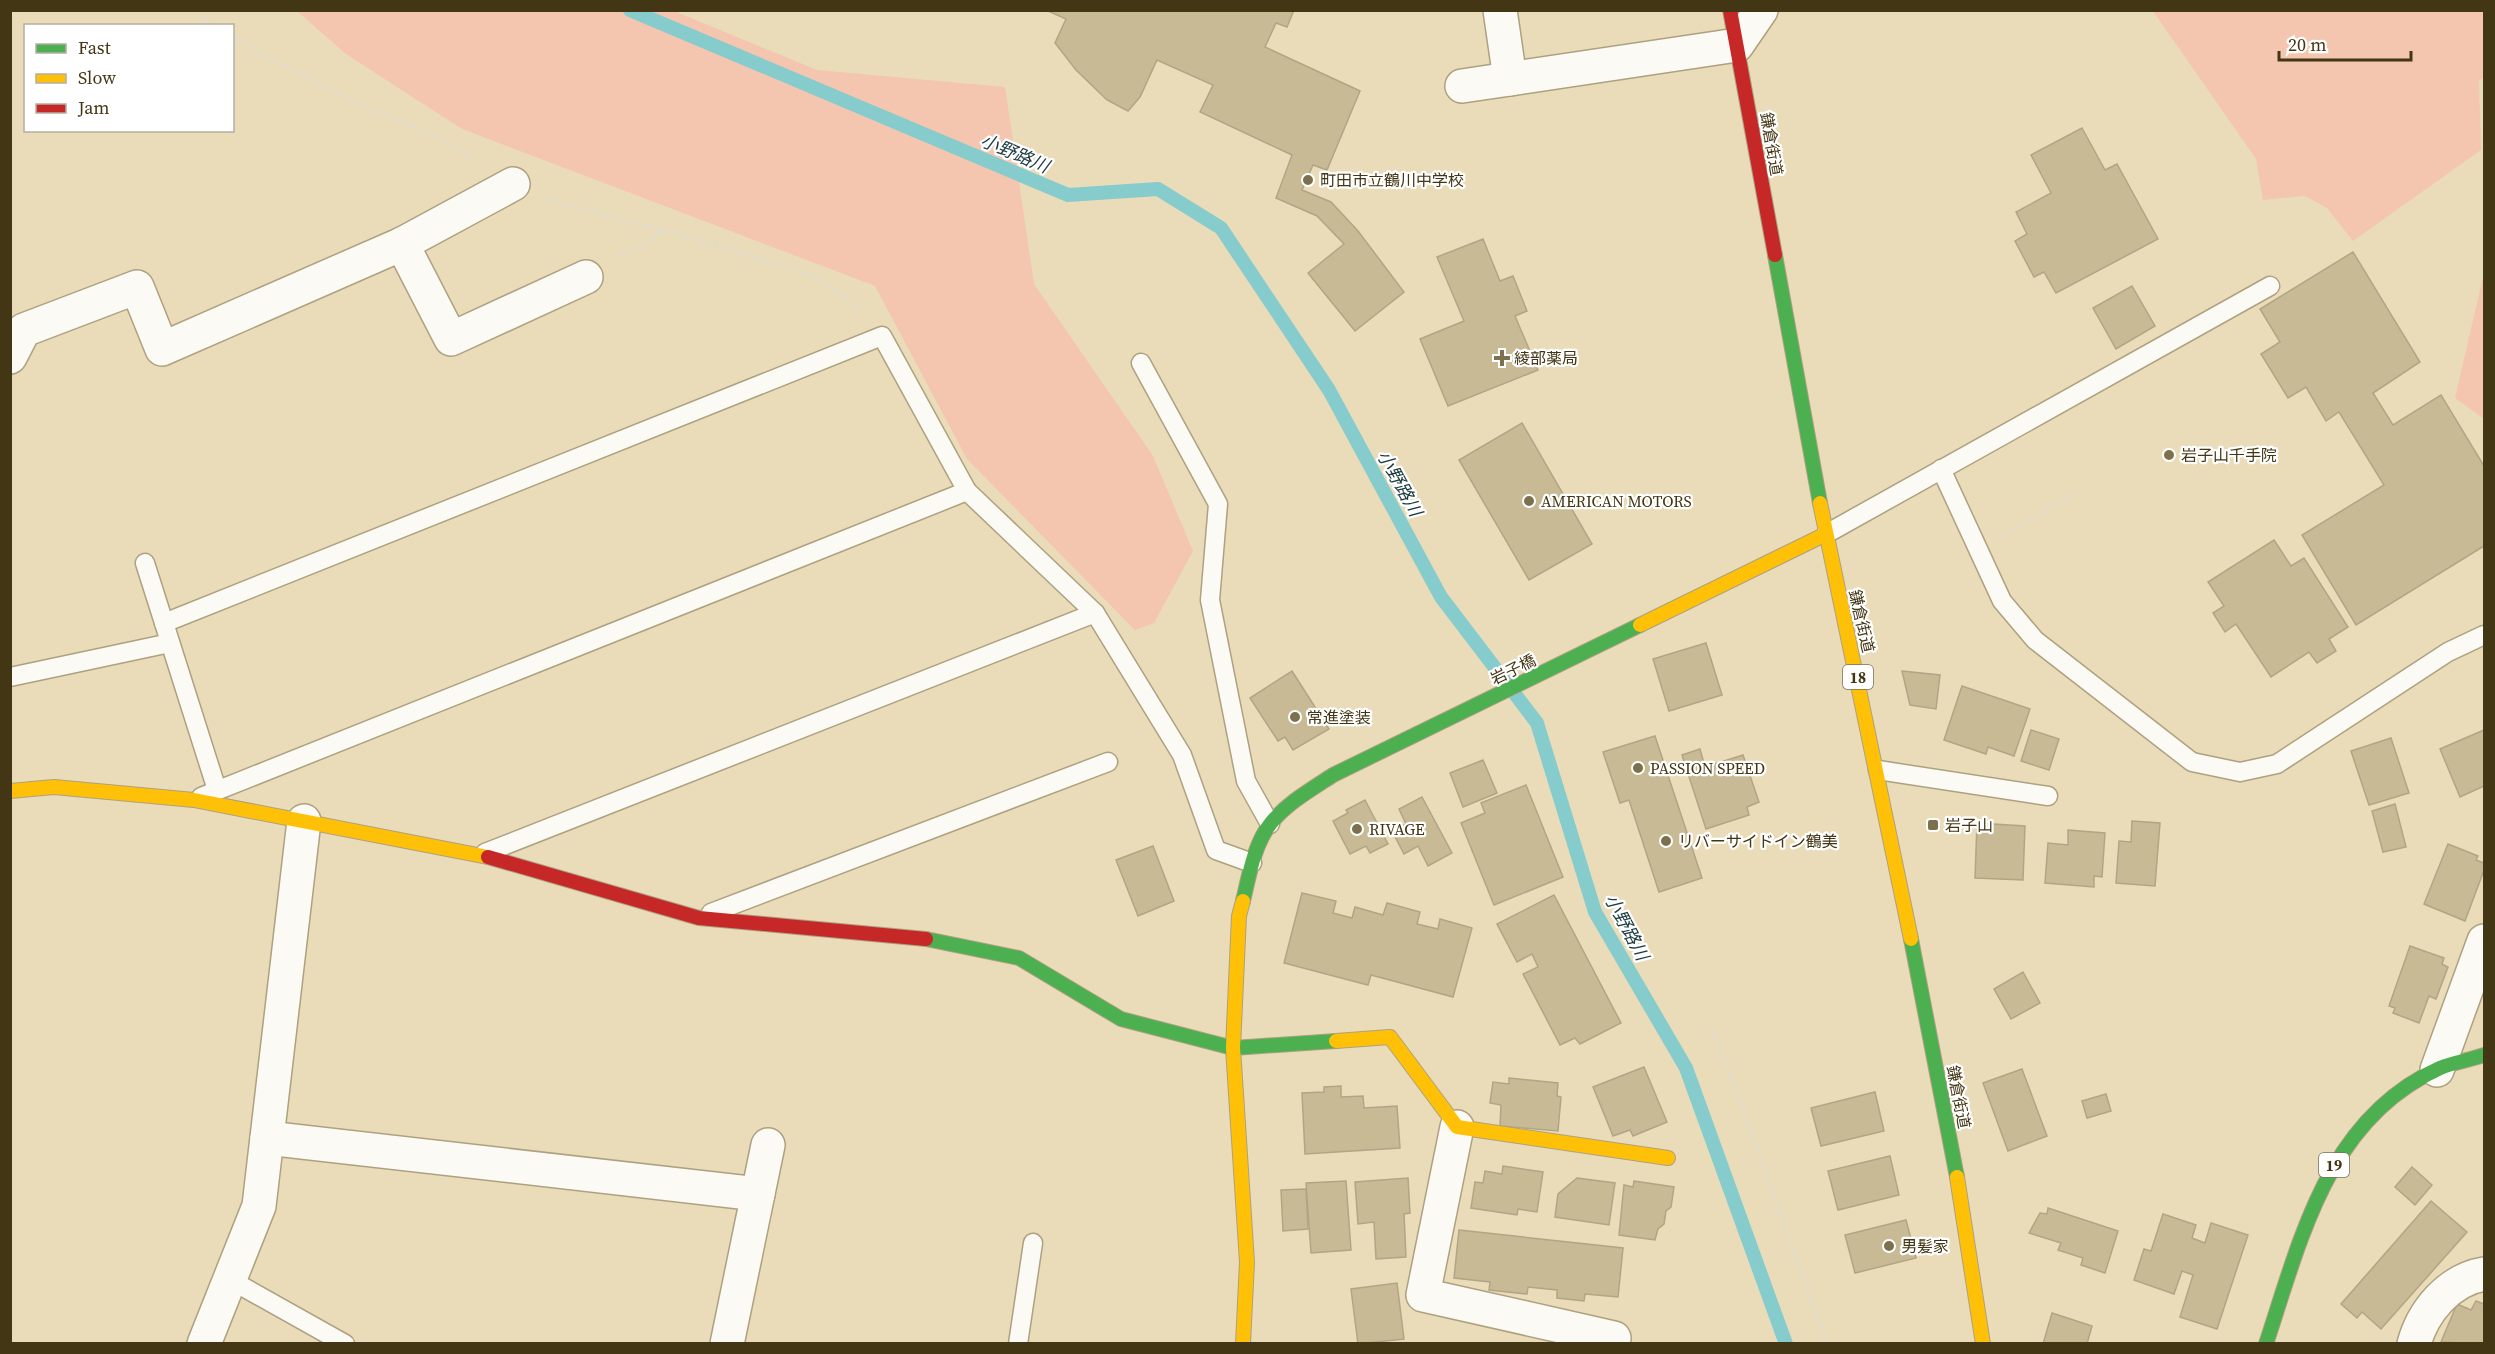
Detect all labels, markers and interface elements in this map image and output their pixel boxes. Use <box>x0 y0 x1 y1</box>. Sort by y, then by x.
legend <box>24 24 234 132</box>
scale bar <box>2279 24 2411 62</box>
text: 20 m <box>2288 32 2326 57</box>
text: Fast <box>78 35 111 60</box>
text: Slow <box>78 65 116 90</box>
text: Jam <box>77 95 110 120</box>
street label: 鎌倉街道 <box>1756 111 1788 177</box>
water label: 小野路川 <box>977 127 1055 179</box>
place label: 町田市立鶴川中学校 <box>1320 169 1464 191</box>
marker: 町田市立鶴川中学校 <box>1301 173 1315 187</box>
place label: 綾部薬局 <box>1514 347 1578 369</box>
marker: 綾部薬局 <box>1495 351 1509 365</box>
place label: 岩子山千手院 <box>2181 444 2277 466</box>
water label: 小野路川 <box>1372 445 1429 522</box>
marker: 岩子山千手院 <box>2162 448 2176 462</box>
place label: AMERICAN MOTORS <box>1541 490 1692 512</box>
marker: AMERICAN MOTORS <box>1522 494 1536 508</box>
street label: 鎌倉街道 <box>1844 587 1880 655</box>
street label: 岩子橋 <box>1487 649 1539 689</box>
road number: 18 <box>1843 665 1873 689</box>
place label: 常進塗装 <box>1307 706 1371 728</box>
marker: 常進塗装 <box>1288 710 1302 724</box>
place label: PASSION SPEED <box>1650 757 1765 779</box>
marker: PASSION SPEED <box>1631 761 1645 775</box>
place label: 岩子山 <box>1945 814 1993 836</box>
place label: RIVAGE <box>1369 818 1425 840</box>
marker: 岩子山 <box>1926 818 1940 832</box>
marker: RIVAGE <box>1350 822 1364 836</box>
place label: リバーサイドイン鶴美 <box>1678 830 1838 852</box>
marker: リバーサイドイン鶴美 <box>1659 834 1673 848</box>
water label: 小野路川 <box>1599 889 1656 966</box>
street label: 鎌倉街道 <box>1942 1063 1976 1131</box>
road number: 19 <box>2319 1153 2349 1177</box>
place label: 男髪家 <box>1901 1235 1949 1257</box>
marker: 男髪家 <box>1882 1239 1896 1253</box>

